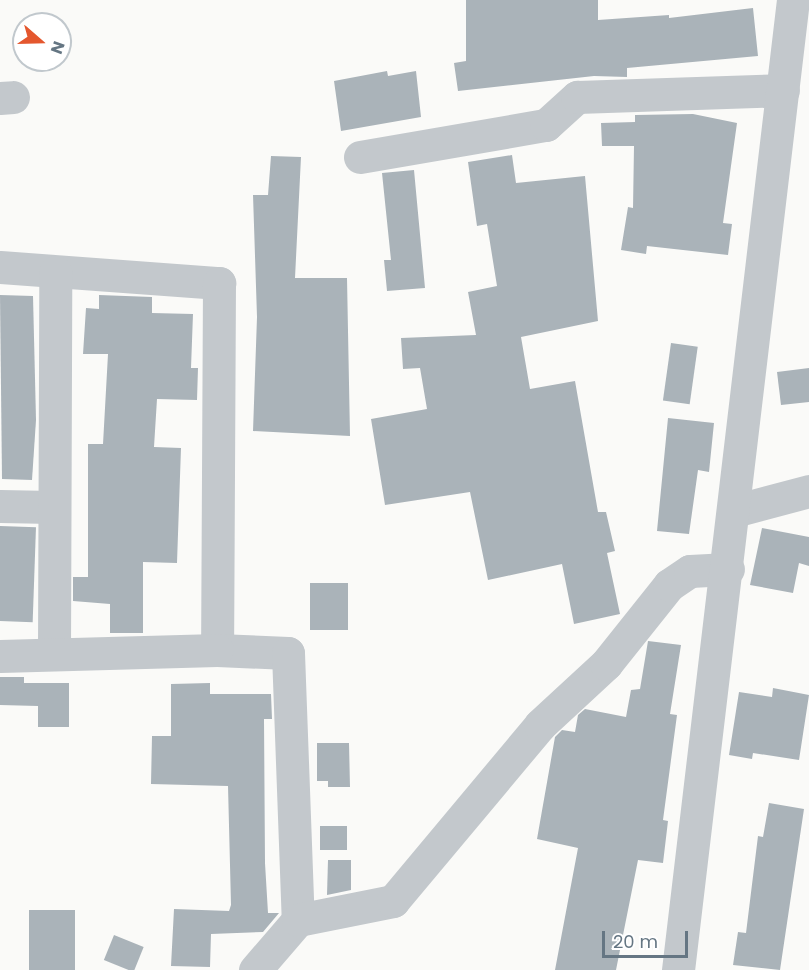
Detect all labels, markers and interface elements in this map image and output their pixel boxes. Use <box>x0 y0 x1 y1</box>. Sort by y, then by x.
north arrow <box>12 12 72 72</box>
text: N <box>45 38 70 57</box>
scale bar <box>605 919 690 957</box>
text: 20 m <box>613 929 658 954</box>

